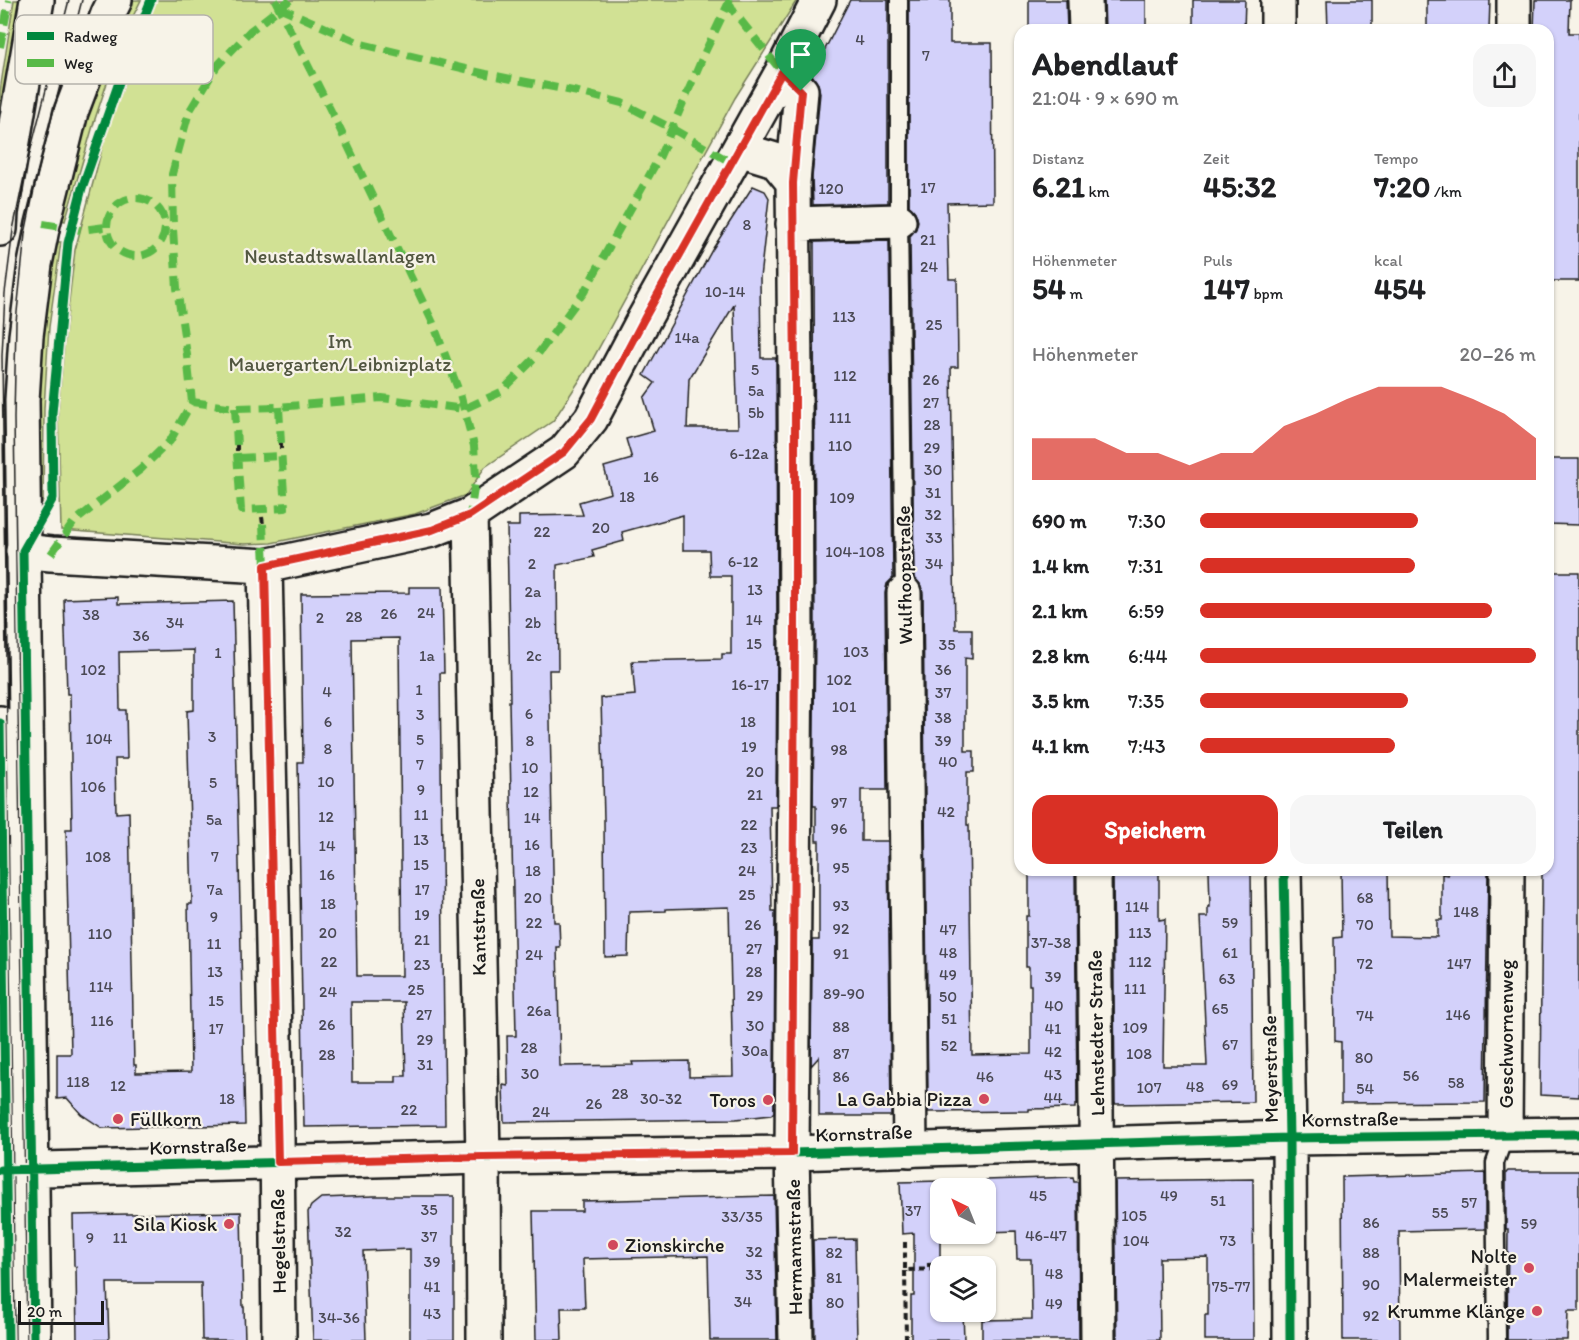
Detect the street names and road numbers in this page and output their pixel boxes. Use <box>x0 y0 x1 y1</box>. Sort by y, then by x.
street label: Wulfhoopstraße <box>891 505 917 645</box>
street label: Kantstraße <box>465 878 491 976</box>
street label: Lehnstedter Straße <box>1083 950 1109 1116</box>
street label: Geschwornenweg <box>1494 959 1518 1109</box>
street label: Meyerstraße <box>1257 1015 1283 1123</box>
street label: Kornstraße <box>1301 1106 1399 1132</box>
street label: Kornstraße <box>815 1119 913 1147</box>
street label: Kornstraße <box>149 1132 247 1160</box>
street label: Hermannstraße <box>781 1179 807 1315</box>
street label: Hegelstraße <box>265 1188 291 1294</box>

